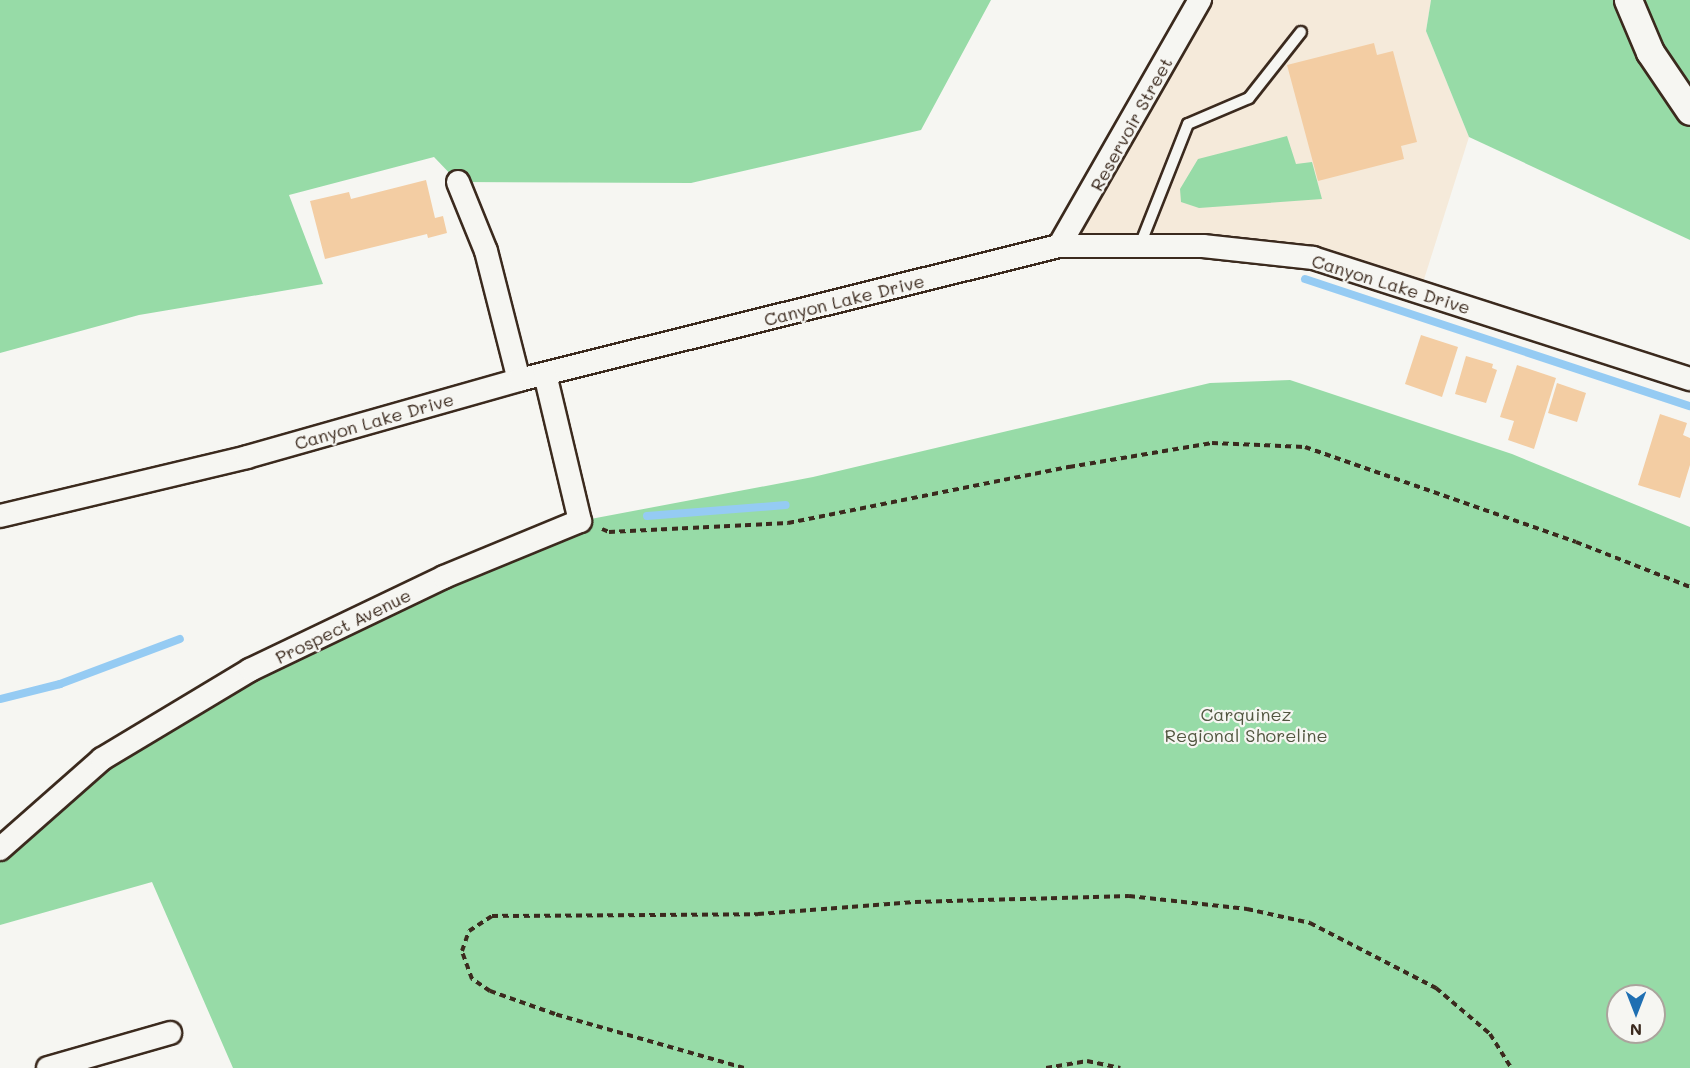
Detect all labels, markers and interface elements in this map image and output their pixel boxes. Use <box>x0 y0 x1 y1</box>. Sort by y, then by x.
street label: Reservoir Street <box>1085 53 1177 195</box>
street label: Canyon Lake Drive <box>1309 250 1473 318</box>
street label: Canyon Lake Drive <box>762 270 926 330</box>
street label: Canyon Lake Drive <box>292 388 456 454</box>
street label: Prospect Avenue <box>272 584 414 668</box>
park label: Carquinez Regional Shoreline <box>1164 704 1328 746</box>
north arrow <box>1606 984 1666 1044</box>
text: N <box>1630 1020 1642 1041</box>

